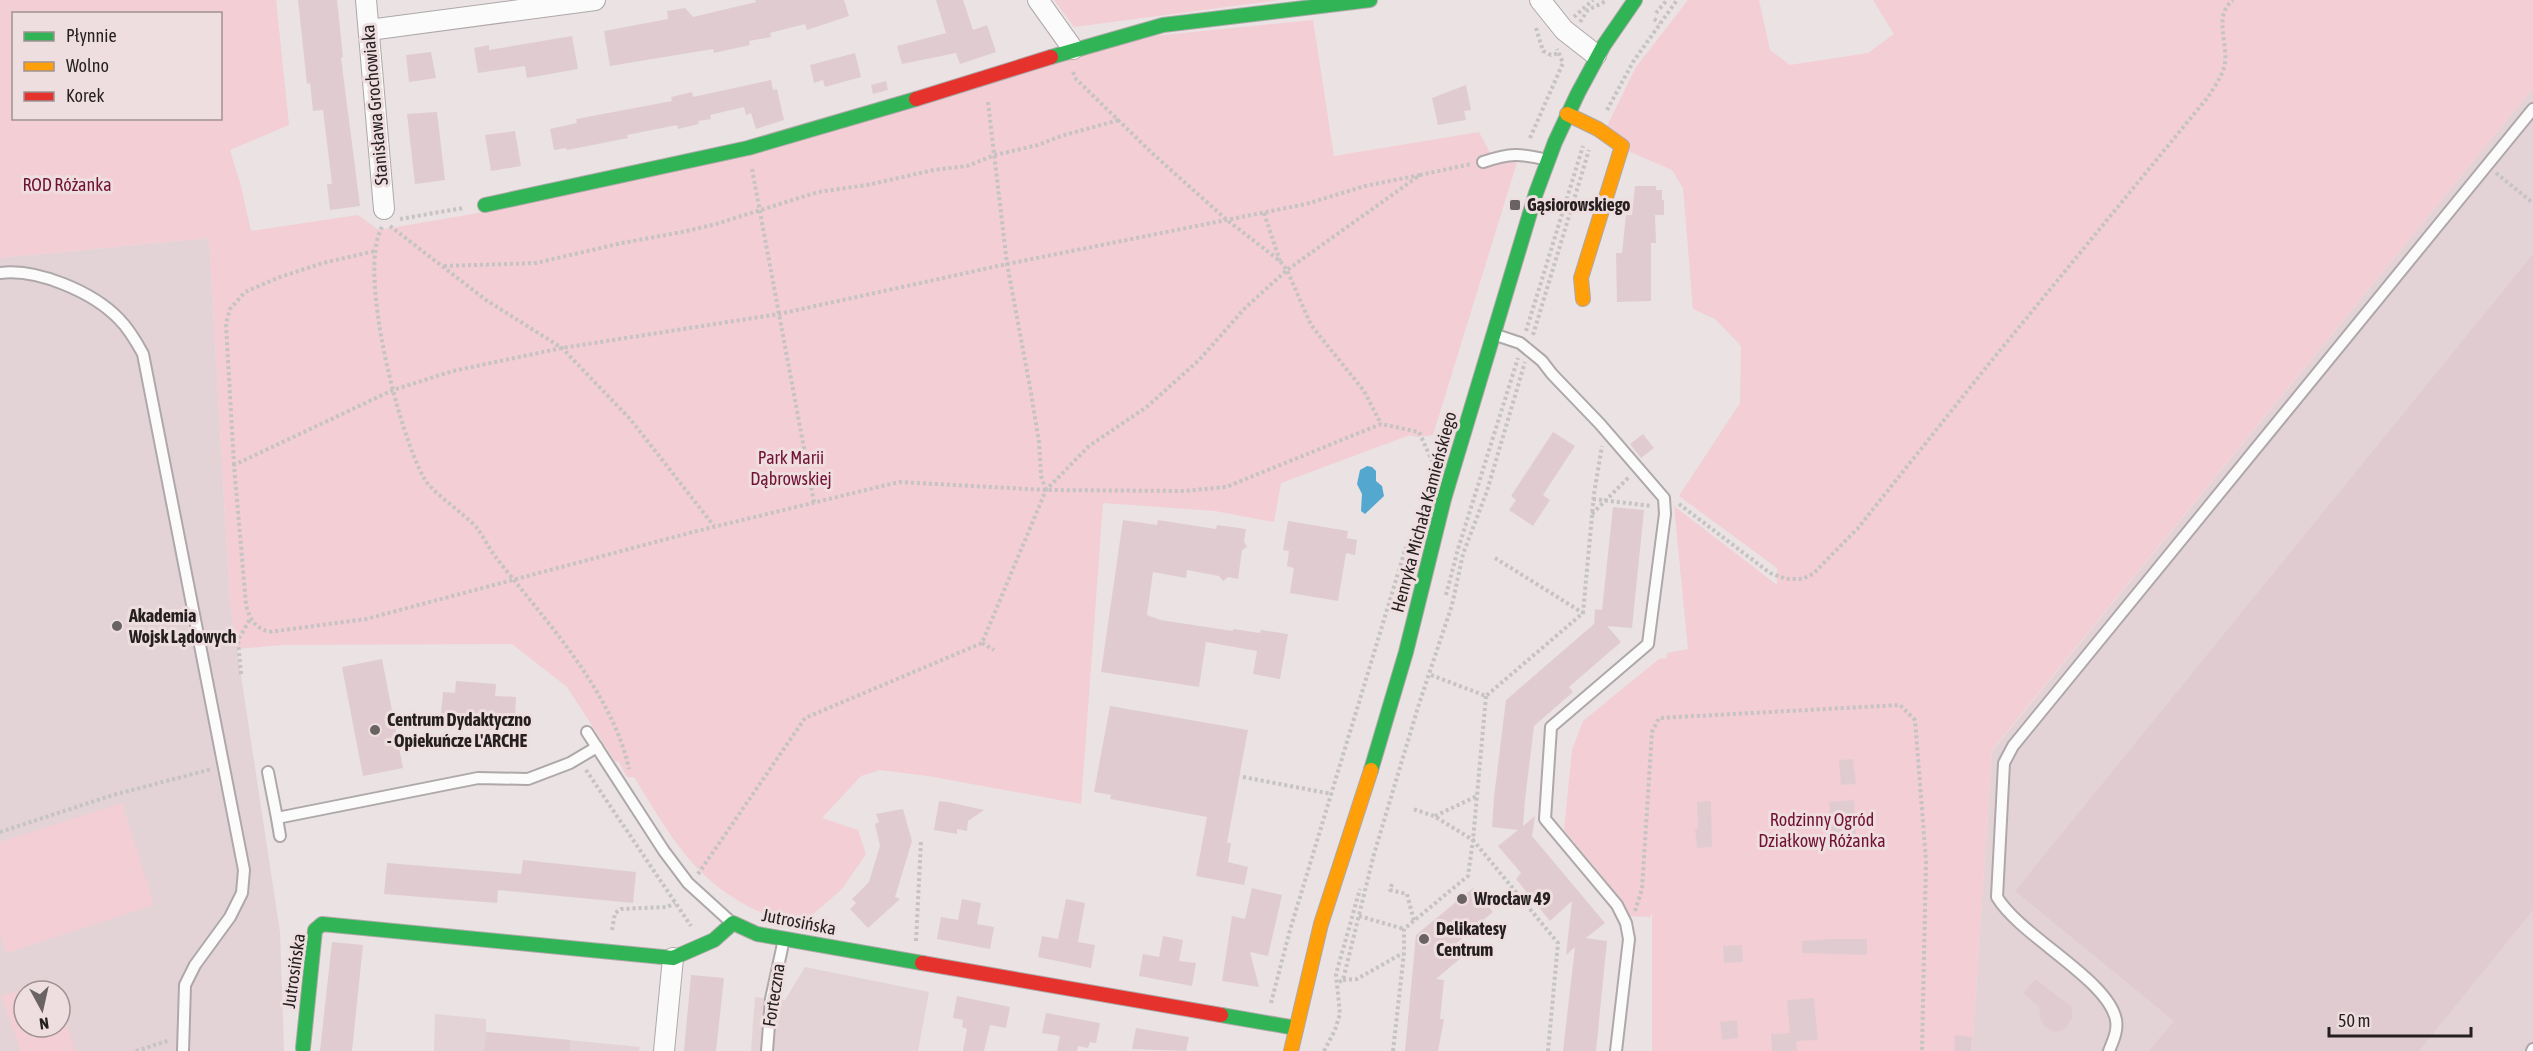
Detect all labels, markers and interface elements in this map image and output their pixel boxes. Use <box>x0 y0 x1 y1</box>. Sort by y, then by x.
legend <box>12 12 222 120</box>
street label: Stanisława Grochowiaka <box>357 24 392 186</box>
text: Płynnie <box>66 25 117 46</box>
text: Wolno <box>66 55 109 76</box>
text: Korek <box>66 85 104 106</box>
park label: ROD Różanka <box>22 174 112 195</box>
place label: Gąsiorowskiego <box>1527 194 1631 215</box>
marker: Gąsiorowskiego <box>1508 198 1522 212</box>
street label: Henryka Michała Kamieńskiego <box>1387 409 1460 615</box>
park label: Park Marii Dąbrowskiej <box>750 447 832 489</box>
place label: Akademia Wojsk Lądowych <box>128 605 237 647</box>
marker: Akademia Wojsk Lądowych <box>110 619 124 633</box>
place label: Centrum Dydaktyczno - Opiekuńcze L'ARCHE <box>387 709 532 751</box>
marker: Centrum Dydaktyczno - Opiekuńcze L'ARCHE <box>368 723 382 737</box>
park label: Rodzinny Ogród Działkowy Różanka <box>1758 809 1886 851</box>
place label: Wrocław 49 <box>1473 888 1551 909</box>
marker: Wrocław 49 <box>1455 892 1469 906</box>
street label: Jutrosińska <box>760 904 838 939</box>
place label: Delikatesy Centrum <box>1436 918 1507 960</box>
street label: Jutrosińska <box>278 932 309 1010</box>
marker: Delikatesy Centrum <box>1417 932 1431 946</box>
street label: Forteczna <box>758 962 789 1028</box>
north arrow <box>12 979 72 1039</box>
scale bar <box>2329 1000 2472 1038</box>
text: 50 m <box>2338 1010 2370 1031</box>
text: N <box>38 1014 50 1033</box>

